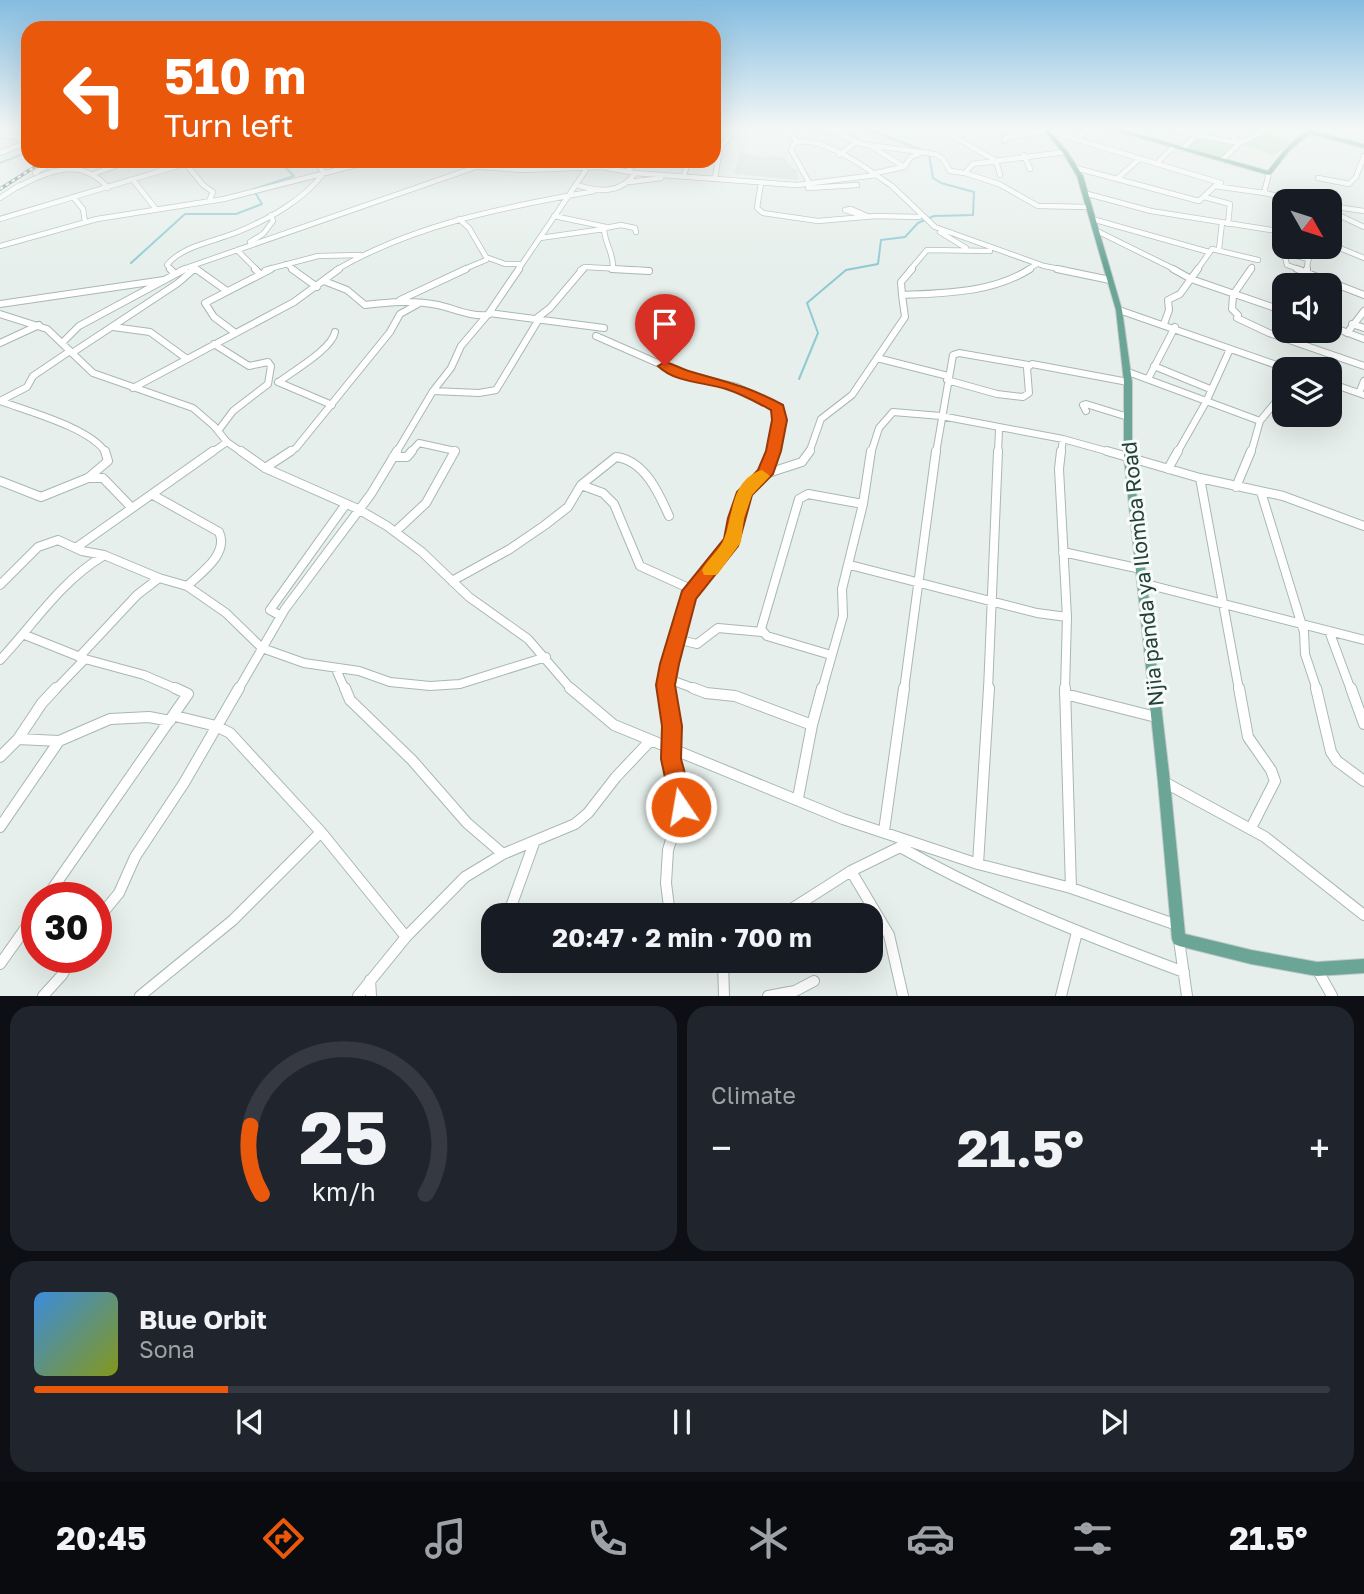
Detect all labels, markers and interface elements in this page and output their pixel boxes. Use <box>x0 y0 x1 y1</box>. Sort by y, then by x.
text: 510 m <box>164 46 306 105</box>
icon: left <box>49 49 140 140</box>
text: Turn left <box>164 106 293 144</box>
north arrow <box>1272 189 1342 259</box>
map controls <box>1272 189 1342 427</box>
button: sound <box>1272 273 1342 343</box>
pin <box>635 294 695 366</box>
icon: arrive <box>646 305 684 343</box>
button: layers <box>1272 357 1342 427</box>
street label: Njia panda ya Ilomba Road <box>1115 440 1169 708</box>
position arrow <box>644 770 718 844</box>
speed limit sign: 30 <box>21 882 112 973</box>
text: 20:47 · 2 min · 700 m <box>552 922 812 953</box>
text: Climate <box>711 1081 796 1109</box>
text: 25 <box>299 1094 388 1181</box>
text: 21.5° <box>957 1116 1084 1178</box>
text: − <box>711 1125 732 1170</box>
text: + <box>1309 1125 1330 1170</box>
text: km/h <box>312 1176 375 1207</box>
text: Blue Orbit <box>139 1304 267 1335</box>
text: Sona <box>139 1335 195 1363</box>
icon: previous <box>231 1403 269 1441</box>
icon: pause <box>663 1403 701 1441</box>
icon: next <box>1095 1403 1133 1441</box>
icon: directions <box>259 1514 308 1563</box>
icon: music <box>421 1514 470 1563</box>
icon: phone <box>583 1514 632 1563</box>
icon: climate <box>744 1514 793 1563</box>
icon: car <box>906 1514 955 1563</box>
icon: filters <box>1068 1514 1117 1563</box>
text: 20:45 <box>56 1519 146 1557</box>
text: 21.5° <box>1229 1519 1308 1557</box>

